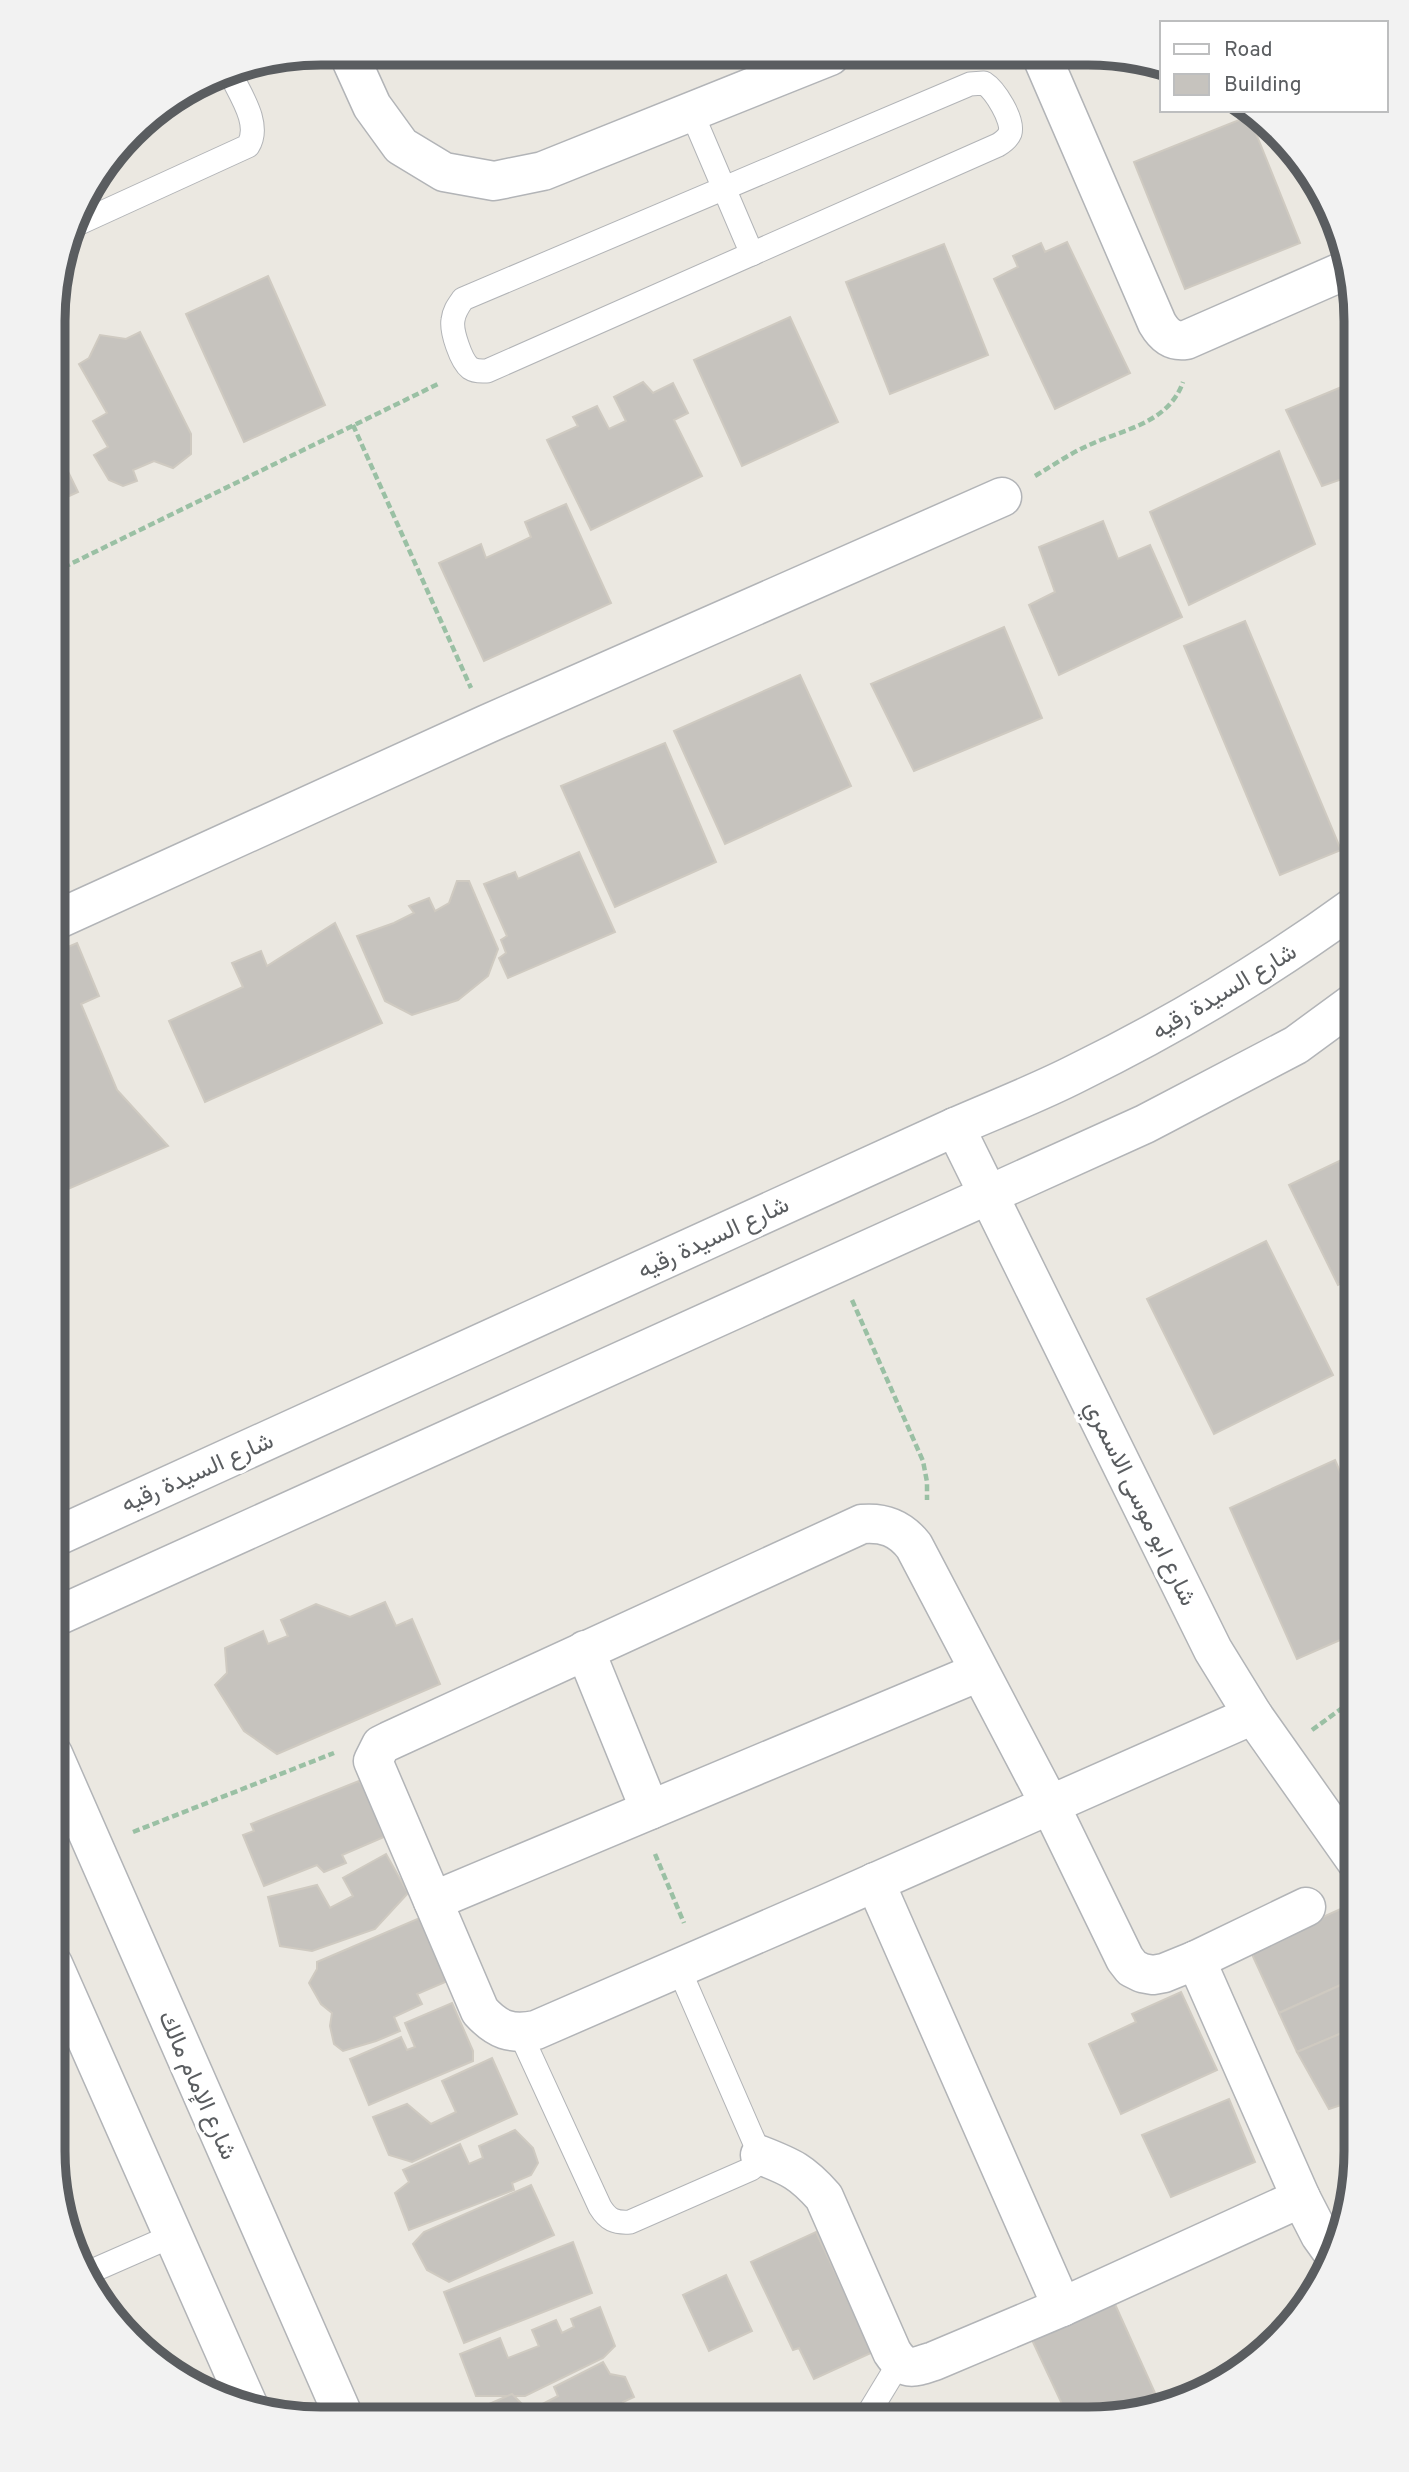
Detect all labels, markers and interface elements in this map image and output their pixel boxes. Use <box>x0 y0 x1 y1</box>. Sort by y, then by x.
legend <box>1160 21 1388 112</box>
text: Road <box>1224 37 1273 64</box>
text: Building <box>1224 72 1302 99</box>
street label: شارع السيدة رقيه <box>1147 938 1303 1048</box>
street label: شارع السيدة رقيه <box>633 1191 794 1287</box>
street label: شارع ابو موسى الاسمري <box>1075 1396 1202 1612</box>
street label: شارع السيدة رقيه <box>117 1427 279 1521</box>
street label: شارع الإمام مالك <box>150 2007 242 2165</box>

